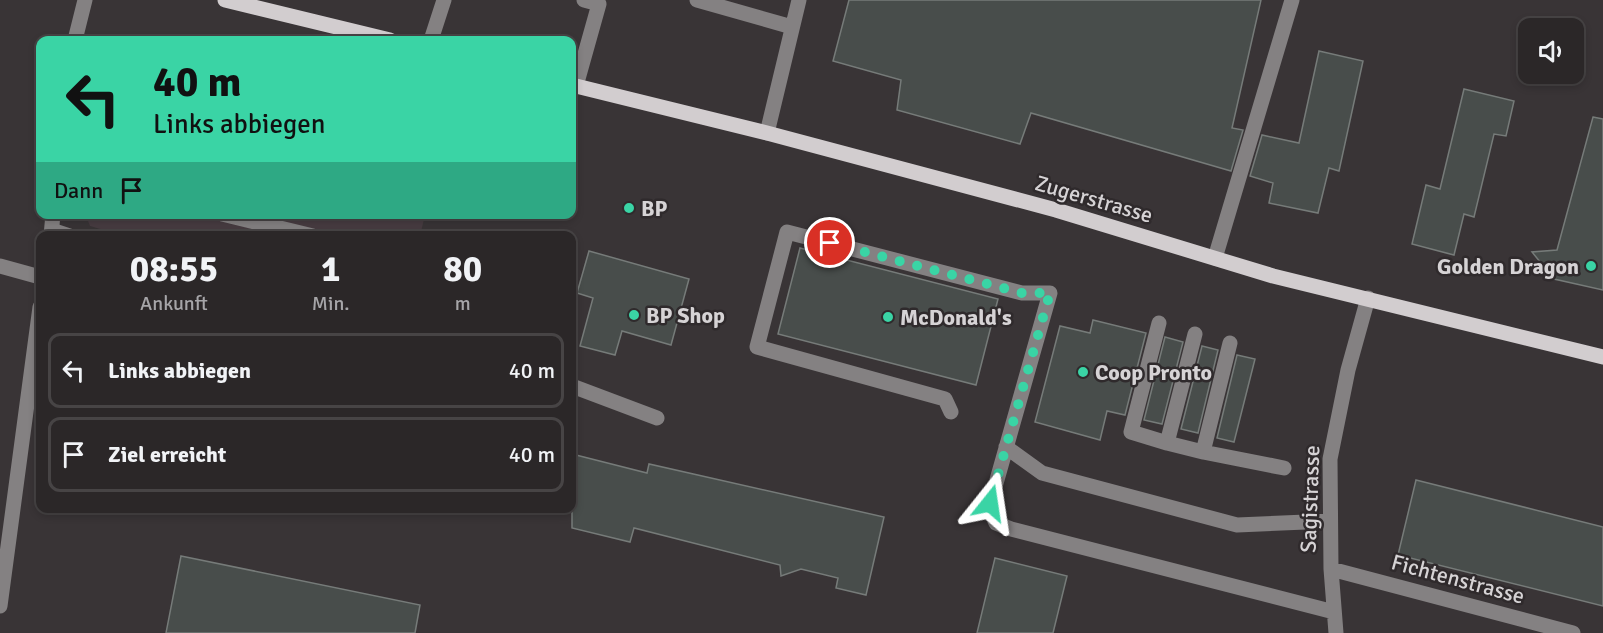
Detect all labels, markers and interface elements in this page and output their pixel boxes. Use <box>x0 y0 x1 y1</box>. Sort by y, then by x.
map controls <box>1518 18 1584 84</box>
button: sound <box>1518 18 1584 84</box>
text: 40 m <box>153 57 242 108</box>
icon: left <box>54 60 132 138</box>
text: Links abbiegen <box>153 108 325 141</box>
street label: Zugerstrasse <box>1032 169 1156 229</box>
icon: arrive <box>115 174 148 207</box>
text: Dann <box>54 177 103 204</box>
place label: BP <box>641 195 668 222</box>
marker: BP <box>622 201 636 215</box>
pin <box>804 217 855 268</box>
icon: arrive <box>813 226 846 259</box>
text: 08:55 <box>130 247 218 292</box>
text: 1 <box>321 247 340 292</box>
text: 80 <box>443 247 482 292</box>
place label: Golden Dragon <box>1437 253 1579 280</box>
marker: Golden Dragon <box>1584 259 1598 273</box>
text: Ankunft <box>140 291 208 316</box>
text: Min. <box>312 291 350 316</box>
text: m <box>455 291 471 316</box>
place label: BP Shop <box>646 302 725 329</box>
place label: McDonald's <box>900 304 1012 331</box>
marker: BP Shop <box>627 308 641 322</box>
marker: McDonald's <box>881 310 895 324</box>
icon: left <box>57 354 90 387</box>
text: Links abbiegen <box>108 357 251 384</box>
text: 40 m <box>509 357 555 384</box>
place label: Coop Pronto <box>1095 359 1212 386</box>
marker: Coop Pronto <box>1076 365 1090 379</box>
icon: arrive <box>57 438 90 471</box>
text: Ziel erreicht <box>108 441 226 468</box>
text: 40 m <box>509 441 555 468</box>
street label: Sagistrasse <box>1295 445 1325 553</box>
position arrow <box>958 471 1022 535</box>
street label: Fichtenstrasse <box>1388 548 1528 610</box>

